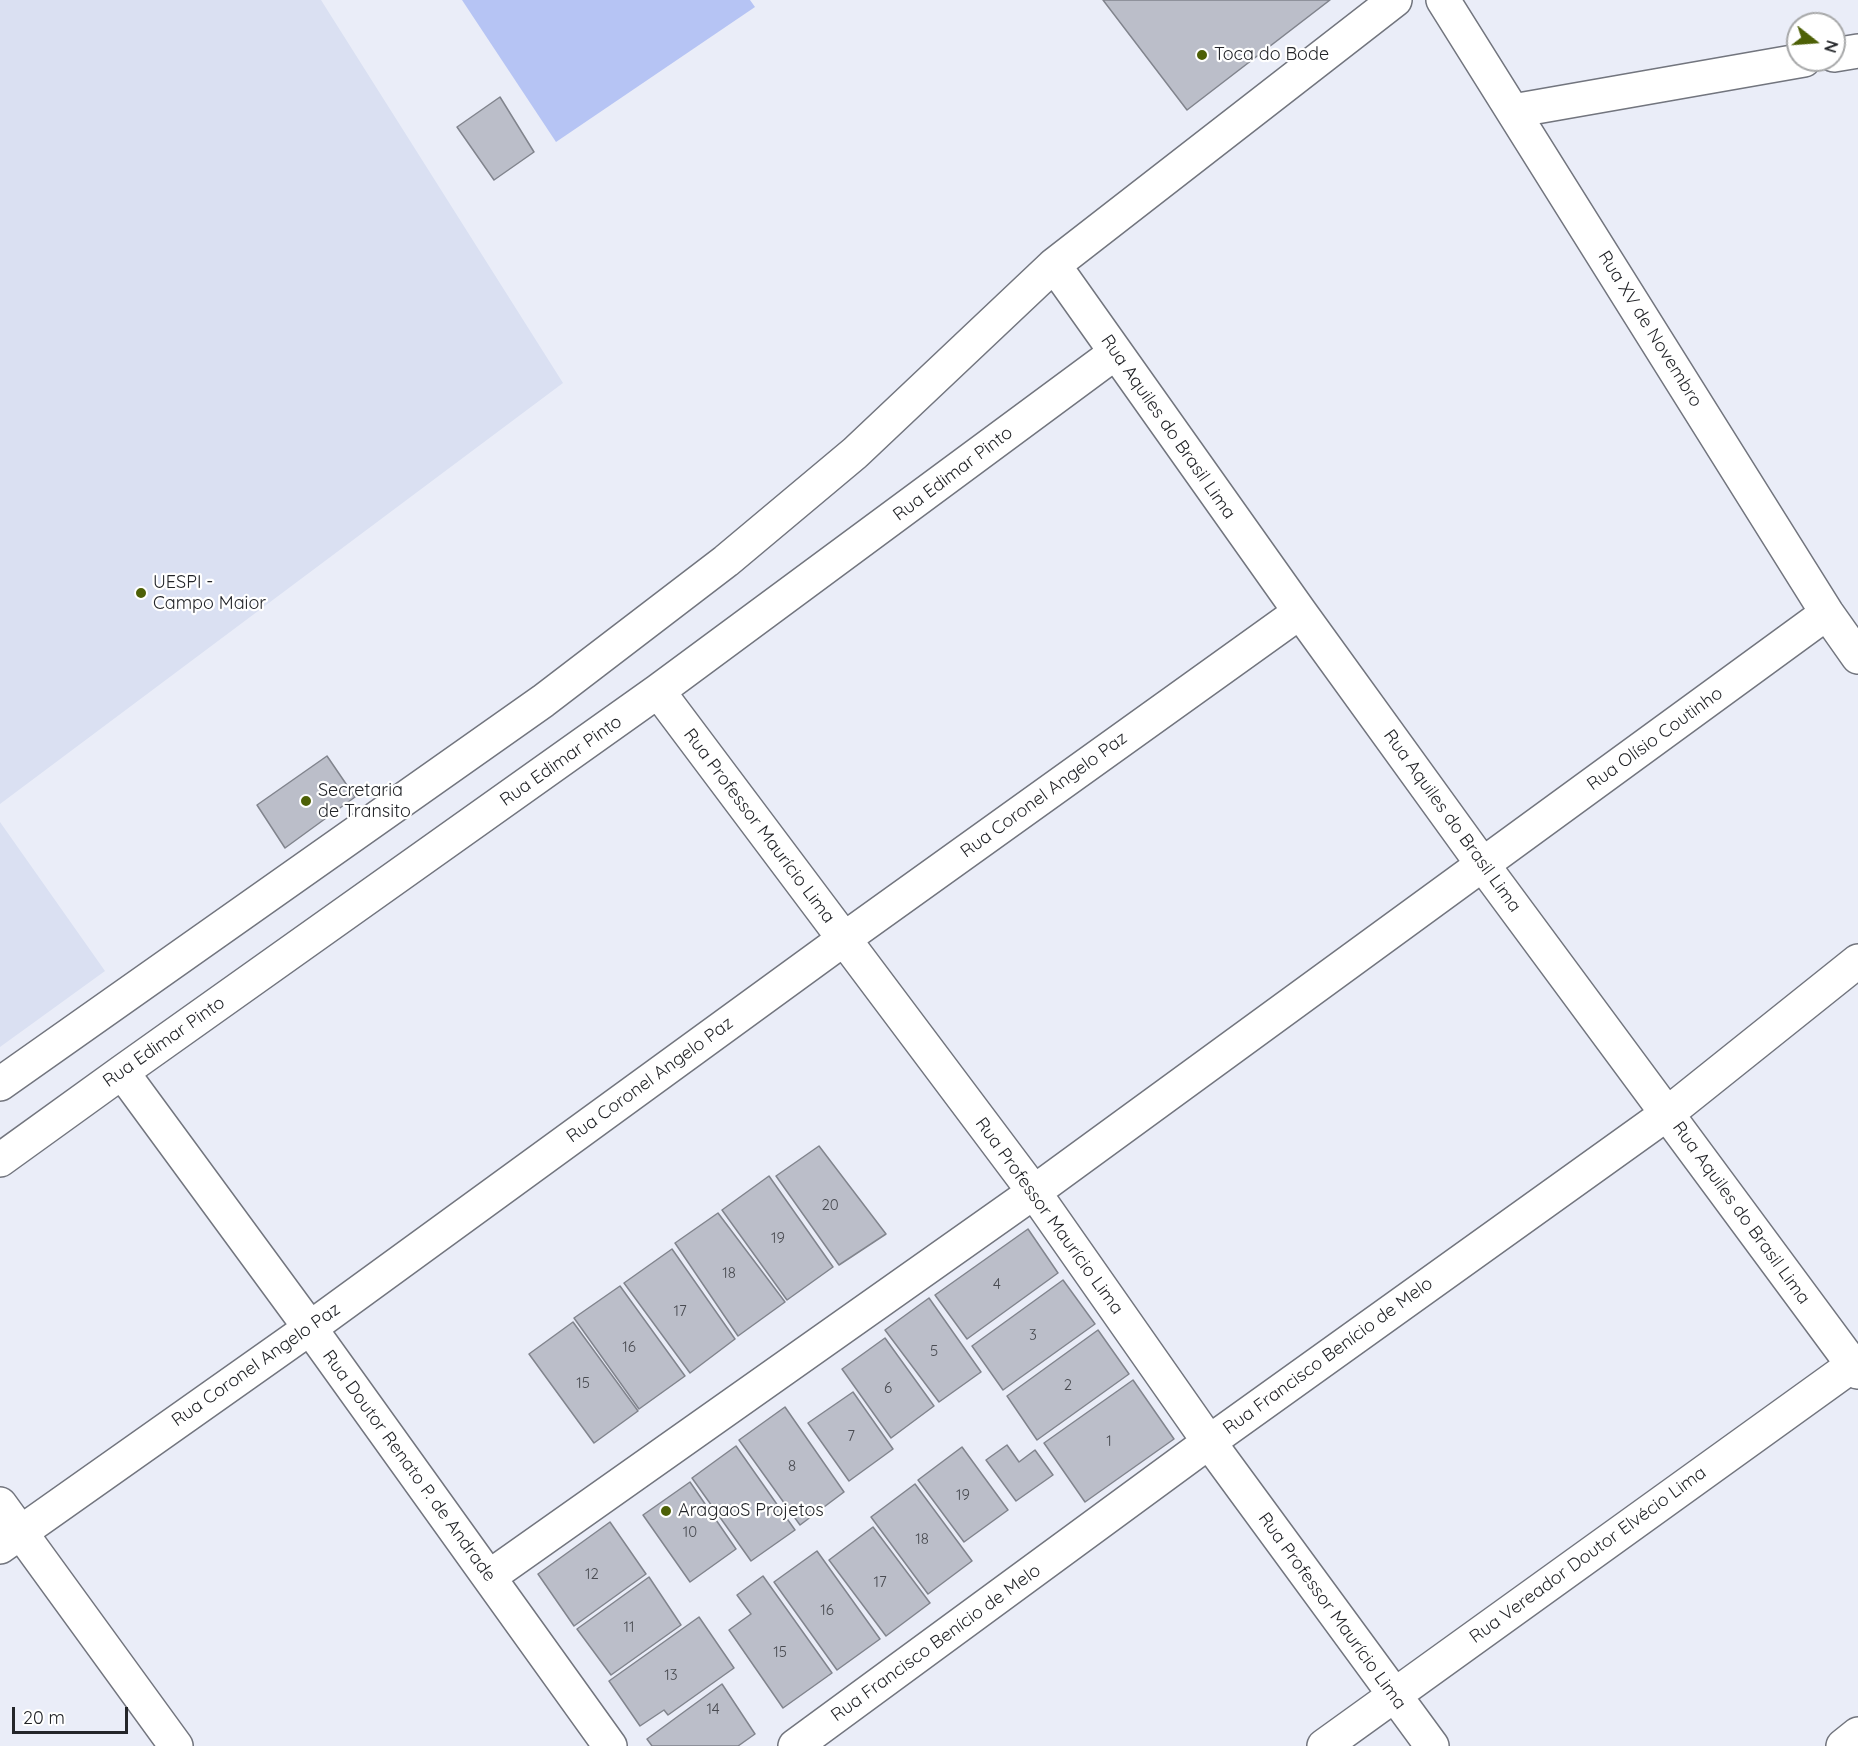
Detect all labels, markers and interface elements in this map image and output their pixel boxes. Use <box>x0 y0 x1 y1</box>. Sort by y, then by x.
north arrow <box>1786 12 1846 72</box>
text: N <box>1820 38 1843 55</box>
place label: Toca do Bode <box>1214 44 1329 66</box>
marker: Toca do Bode <box>1195 48 1209 62</box>
street label: Rua XV de Novembro <box>1593 247 1707 411</box>
street label: Rua Aquiles do Brasil Lima <box>1096 331 1240 523</box>
street label: Rua Edimar Pinto <box>889 422 1017 526</box>
place label: UESPI - Campo Maior <box>153 572 266 614</box>
marker: UESPI - Campo Maior <box>134 586 148 600</box>
street label: Rua Olísio Coutinho <box>1583 683 1727 795</box>
street label: Rua Edimar Pinto <box>496 711 626 811</box>
street label: Rua Professor Maurício Lima <box>679 724 839 928</box>
street label: Rua Aquiles do Brasil Lima <box>1379 726 1525 916</box>
street label: Rua Coronel Angelo Paz <box>957 727 1131 863</box>
place label: Secretaria de Transito <box>318 780 411 822</box>
marker: Secretaria de Transito <box>299 794 313 808</box>
street label: Rua Edimar Pinto <box>99 992 229 1092</box>
street label: Rua Coronel Angelo Paz <box>563 1012 737 1148</box>
street label: Rua Professor Maurício Lima <box>970 1113 1128 1319</box>
street label: Rua Aquiles do Brasil Lima <box>1668 1118 1814 1308</box>
house number: 20 <box>821 1196 839 1214</box>
house number: 19 <box>771 1229 785 1247</box>
house number: 18 <box>722 1264 736 1282</box>
street label: Rua Francisco Benício de Melo <box>1219 1273 1437 1439</box>
house number: 4 <box>993 1275 1001 1293</box>
street label: Rua Coronel Angelo Paz <box>168 1299 344 1431</box>
house number: 17 <box>673 1302 687 1320</box>
house number: 3 <box>1029 1326 1037 1344</box>
house number: 16 <box>622 1338 636 1356</box>
house number: 5 <box>930 1342 938 1360</box>
street label: Rua Doutor Renato P. de Andrade <box>318 1346 500 1586</box>
house number: 15 <box>576 1374 590 1392</box>
house number: 2 <box>1064 1376 1072 1394</box>
house number: 6 <box>884 1379 892 1397</box>
house number: 7 <box>847 1427 855 1445</box>
house number: 1 <box>1106 1432 1112 1450</box>
house number: 8 <box>788 1457 796 1475</box>
street label: Rua Vereador Doutor Elvécio Lima <box>1466 1462 1710 1648</box>
house number: 19 <box>956 1486 970 1504</box>
place label: AragaoS Projetos <box>678 1500 824 1522</box>
marker: AragaoS Projetos <box>659 1504 673 1518</box>
street label: Rua Professor Maurício Lima <box>1253 1508 1411 1714</box>
house number: 10 <box>683 1523 697 1541</box>
house number: 18 <box>915 1530 929 1548</box>
street label: Rua Francisco Benício de Melo <box>827 1560 1045 1726</box>
house number: 12 <box>585 1565 599 1583</box>
house number: 17 <box>873 1573 887 1591</box>
house number: 16 <box>820 1601 834 1619</box>
house number: 11 <box>623 1618 635 1636</box>
house number: 15 <box>773 1643 787 1661</box>
house number: 13 <box>664 1666 678 1684</box>
scale bar <box>15 1695 130 1733</box>
house number: 14 <box>706 1700 720 1718</box>
text: 20 m <box>23 1706 65 1729</box>

